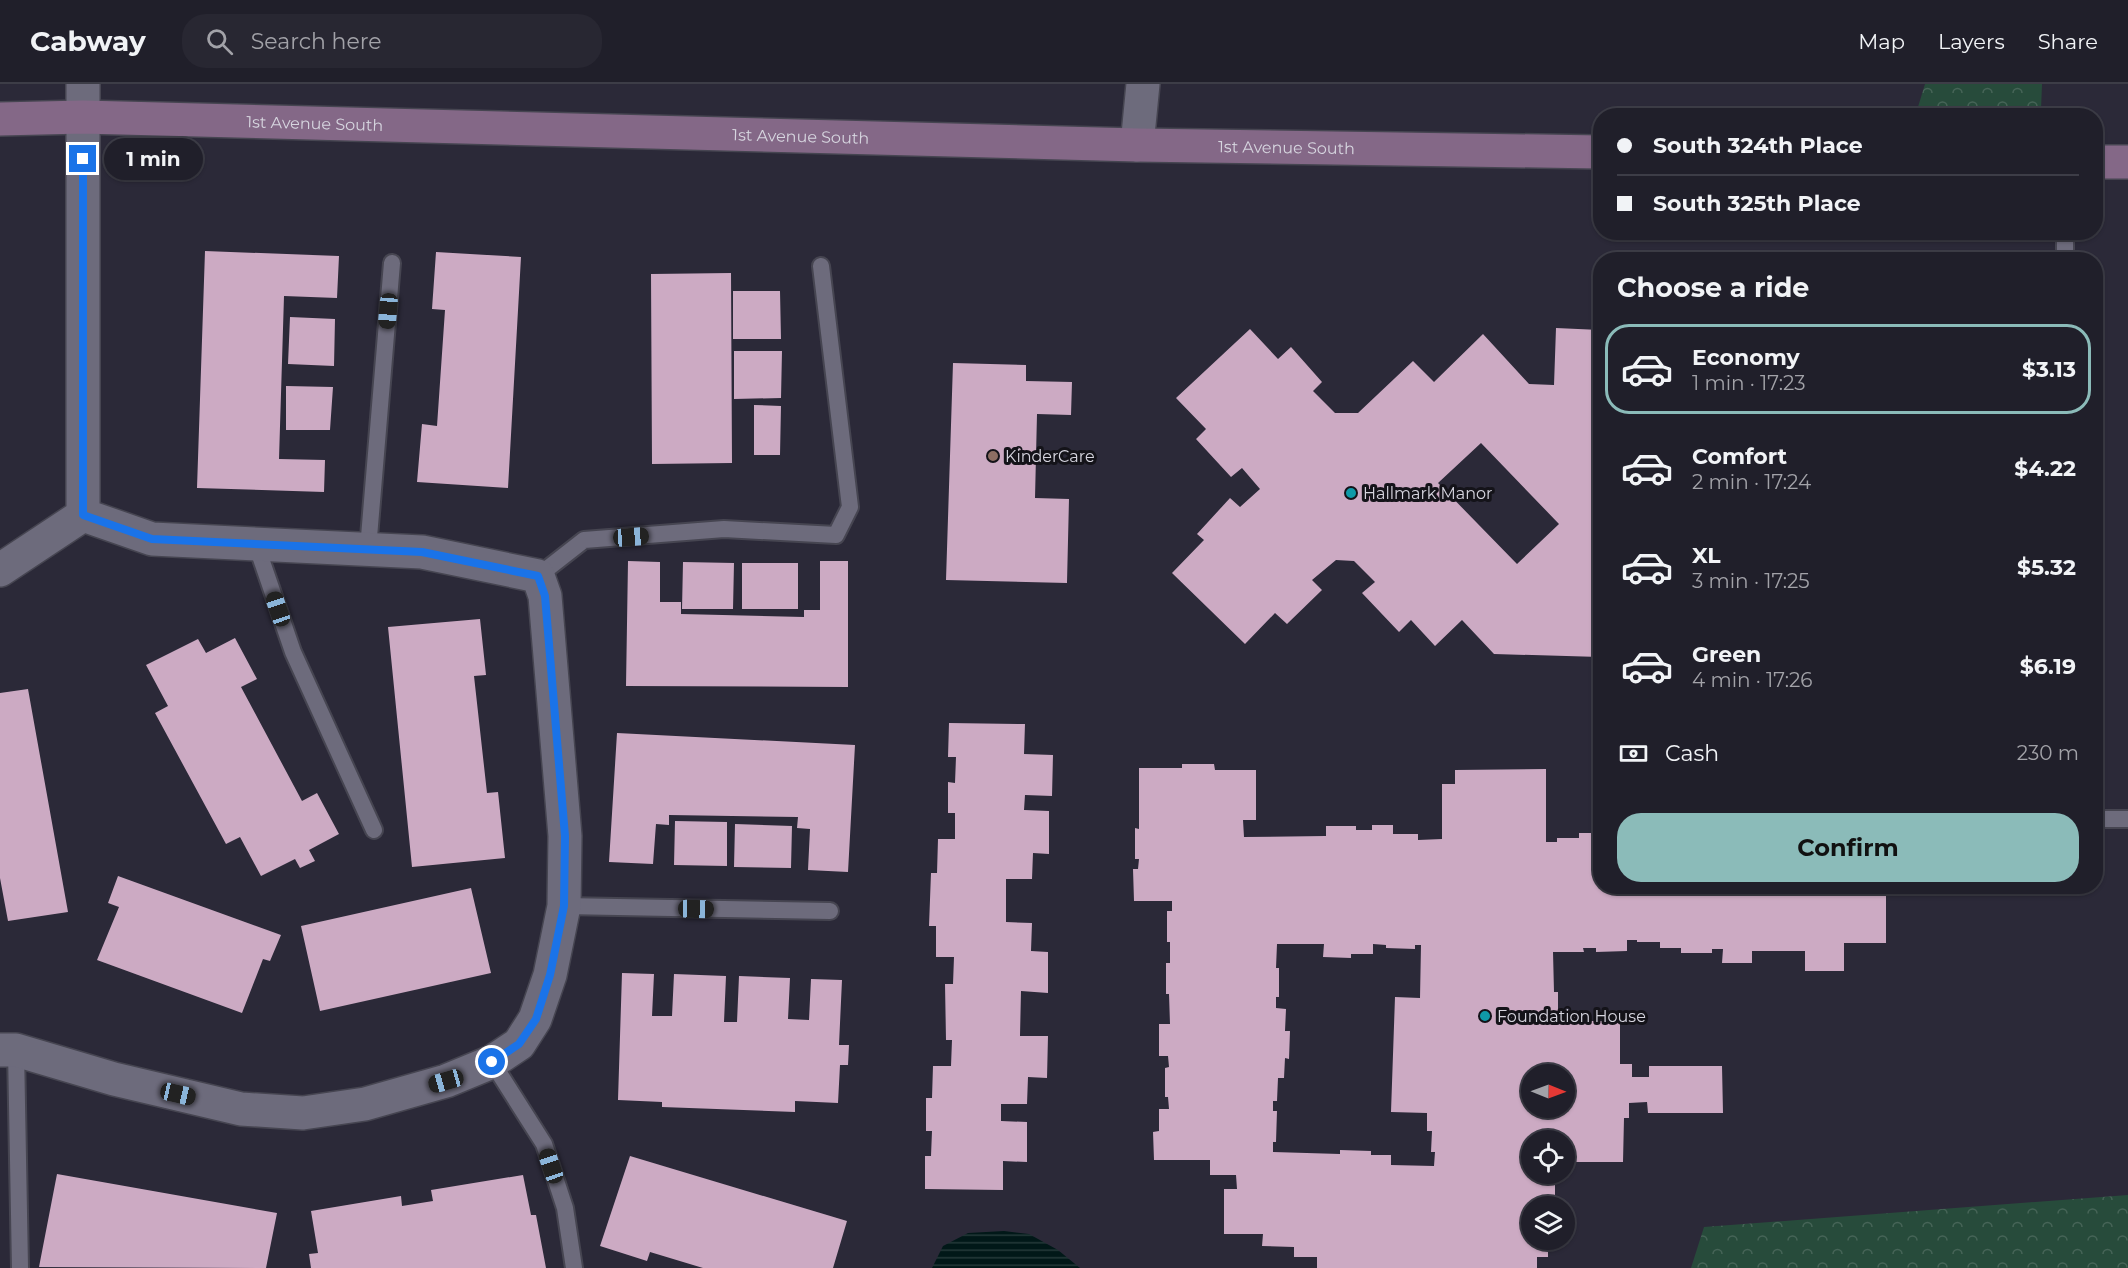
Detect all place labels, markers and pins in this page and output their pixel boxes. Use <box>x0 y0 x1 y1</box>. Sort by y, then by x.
place label: KinderCare <box>1005 447 1095 466</box>
marker: KinderCare <box>986 449 1000 463</box>
place label: Hallmark Manor <box>1363 484 1493 503</box>
marker: Hallmark Manor <box>1344 486 1358 500</box>
place label: Foundation House <box>1497 1007 1646 1026</box>
marker: Foundation House <box>1478 1009 1492 1023</box>

